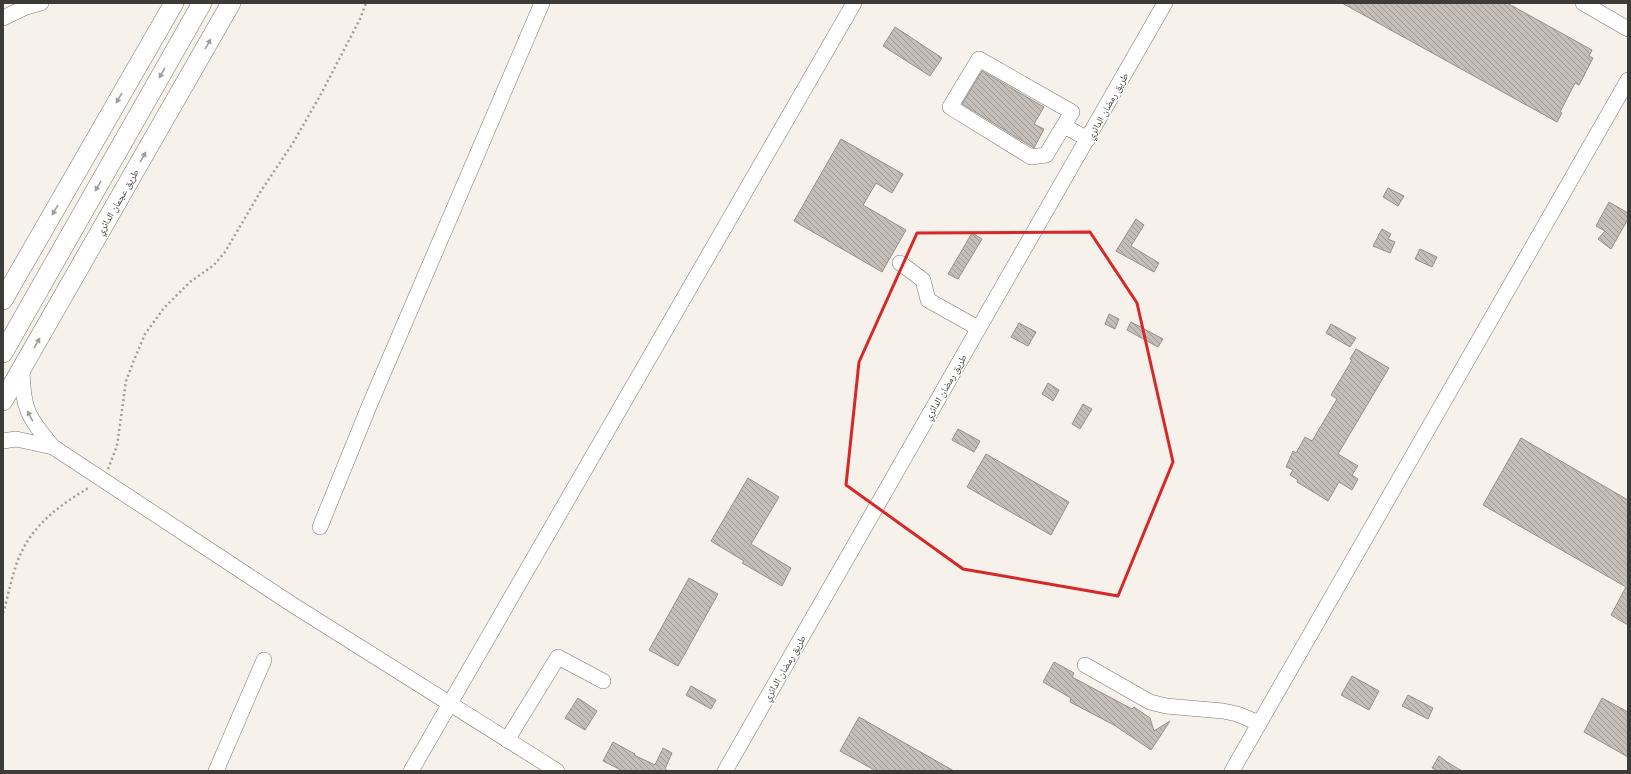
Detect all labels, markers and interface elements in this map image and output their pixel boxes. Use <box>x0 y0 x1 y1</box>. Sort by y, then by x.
one-way arrow <box>204 38 211 50</box>
one-way arrow <box>159 67 166 79</box>
street label: طريق رمضان الدائري <box>1084 70 1133 143</box>
one-way arrow <box>116 92 123 103</box>
one-way arrow <box>140 151 146 163</box>
street label: طريق عجمان الدائري <box>93 166 143 238</box>
one-way arrow <box>94 180 101 192</box>
one-way arrow <box>51 204 58 216</box>
one-way arrow <box>33 337 40 349</box>
street label: طريق رمضان الدائري <box>921 351 971 424</box>
one-way arrow <box>26 410 33 422</box>
street label: طريق رمضان الدائري <box>760 632 810 705</box>

